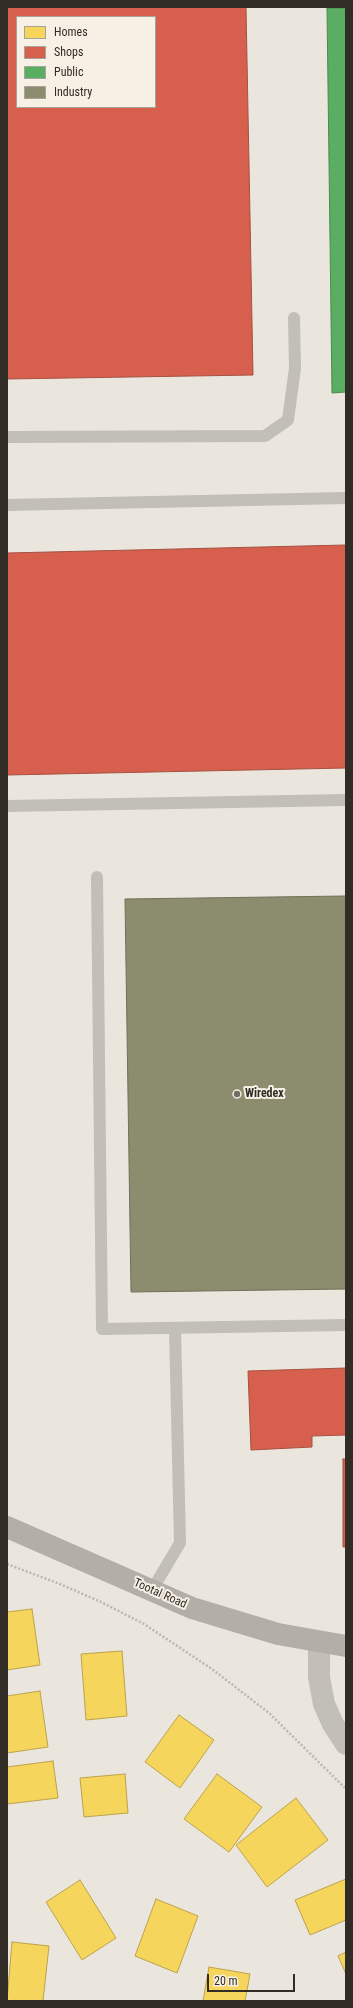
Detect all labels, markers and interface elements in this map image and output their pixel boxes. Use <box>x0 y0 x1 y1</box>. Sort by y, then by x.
legend <box>16 16 156 108</box>
text: Homes <box>54 25 88 39</box>
text: Shops <box>54 45 83 59</box>
text: Public <box>54 65 83 79</box>
text: Industry <box>54 85 92 99</box>
place label: Wiredex <box>245 1087 284 1101</box>
marker: Wiredex <box>232 1089 242 1099</box>
street label: Tootal Road <box>131 1576 189 1612</box>
scale bar <box>209 1966 297 1992</box>
text: 20 m <box>214 1974 238 1988</box>

